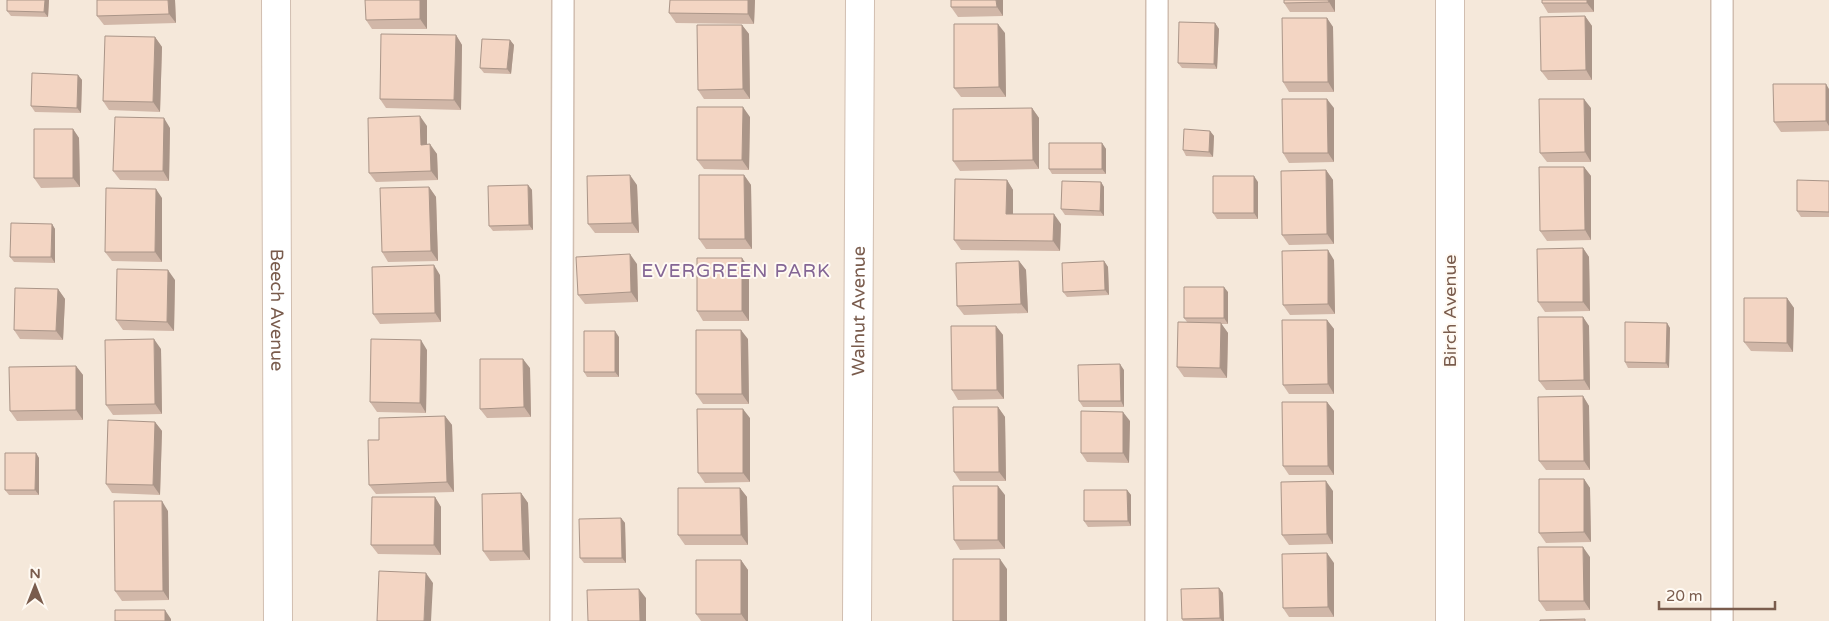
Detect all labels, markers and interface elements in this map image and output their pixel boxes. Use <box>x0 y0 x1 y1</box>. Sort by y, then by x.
street label: Walnut Avenue <box>847 246 870 376</box>
street label: Beech Avenue <box>266 249 288 371</box>
street label: Birch Avenue <box>1439 254 1461 368</box>
district label: EVERGREEN PARK <box>641 260 831 282</box>
north arrow <box>10 561 60 611</box>
text: N <box>29 565 41 582</box>
scale bar <box>1659 578 1775 610</box>
text: 20 m <box>1666 587 1703 605</box>

